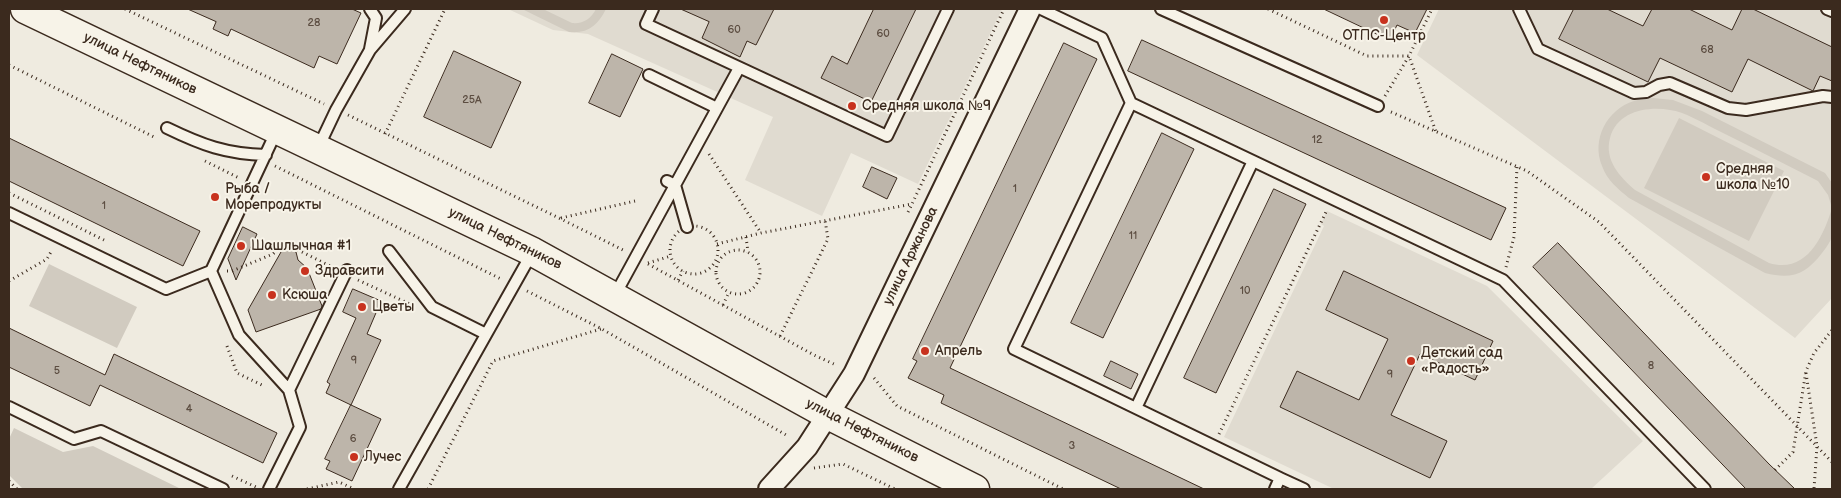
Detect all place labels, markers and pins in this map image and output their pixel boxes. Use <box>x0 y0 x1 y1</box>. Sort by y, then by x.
marker: ОТПС-Центр <box>1378 14 1390 26</box>
place label: ОТПС-Центр <box>1342 28 1426 44</box>
place label: Средняя школа №9 <box>862 98 991 114</box>
marker: Средняя школа №9 <box>846 100 858 112</box>
place label: Средняя школа №10 <box>1716 161 1790 193</box>
marker: Средняя школа №10 <box>1700 171 1712 183</box>
place label: Рыба / Морепродукты <box>225 181 322 213</box>
marker: Рыба / Морепродукты <box>209 191 221 203</box>
place label: Шашлычная #1 <box>251 238 351 254</box>
marker: Шашлычная #1 <box>235 240 247 252</box>
place label: Здравсити <box>315 263 384 279</box>
marker: Здравсити <box>299 265 311 277</box>
place label: Ксюша <box>282 287 327 303</box>
marker: Ксюша <box>266 289 278 301</box>
place label: Цветы <box>372 299 414 315</box>
marker: Цветы <box>356 301 368 313</box>
place label: Апрель <box>935 343 982 359</box>
marker: Апрель <box>919 345 931 357</box>
place label: Детский сад «Радость» <box>1421 345 1503 378</box>
marker: Детский сад «Радость» <box>1405 355 1417 367</box>
place label: Лучес <box>364 449 401 465</box>
marker: Лучес <box>348 451 360 463</box>

